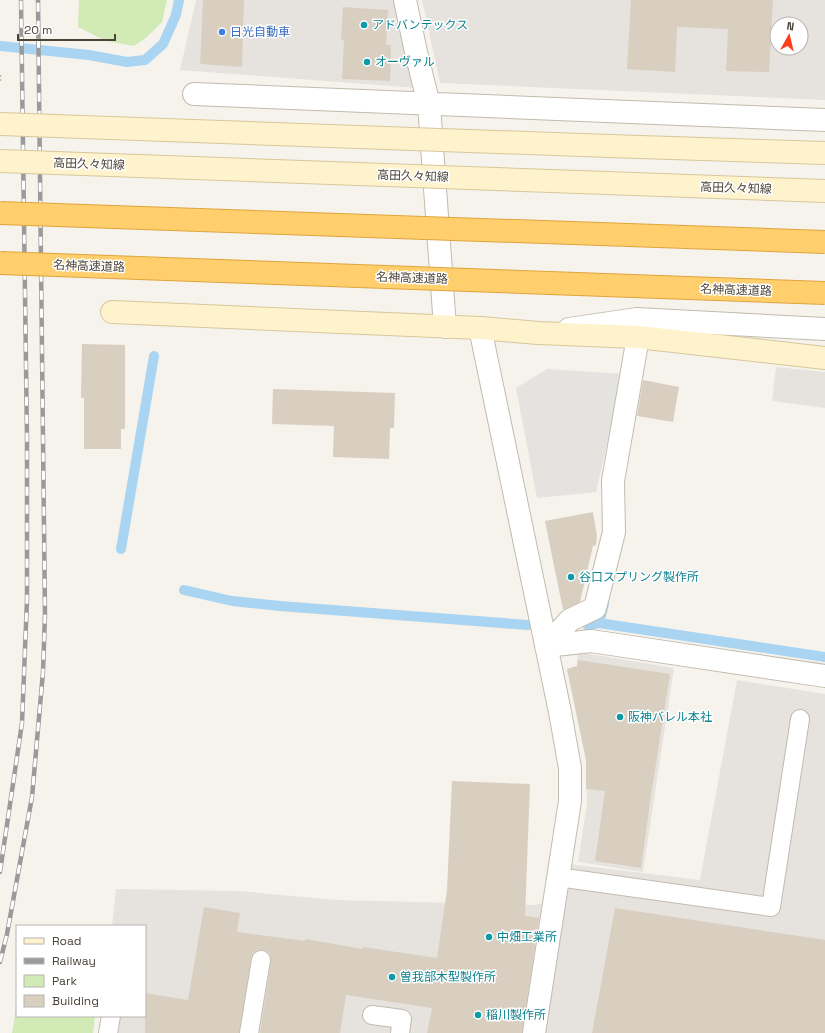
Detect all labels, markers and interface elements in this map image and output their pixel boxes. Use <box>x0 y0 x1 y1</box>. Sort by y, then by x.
scale bar <box>18 16 115 42</box>
north arrow <box>769 16 809 56</box>
place label: アドバンテックス <box>372 17 468 33</box>
text: N <box>786 19 795 34</box>
marker: アドバンテックス <box>359 20 369 30</box>
text: 20 m <box>24 22 52 38</box>
place label: 日光自動車 <box>230 24 290 40</box>
marker: 日光自動車 <box>217 27 227 37</box>
place label: オーヴァル <box>375 54 435 70</box>
marker: オーヴァル <box>362 57 372 67</box>
street label: 高田久々知線 <box>53 155 125 173</box>
street label: 高田久々知線 <box>377 167 449 185</box>
street label: 高田久々知線 <box>700 179 772 197</box>
street label: 名神高速道路 <box>53 257 125 275</box>
street label: 名神高速道路 <box>376 269 448 287</box>
street label: 名神高速道路 <box>700 281 772 299</box>
place label: 谷口スプリング製作所 <box>579 569 699 585</box>
marker: 谷口スプリング製作所 <box>566 572 576 582</box>
place label: 阪神バレル本社 <box>628 709 712 725</box>
marker: 阪神バレル本社 <box>615 712 625 722</box>
legend <box>16 925 146 1017</box>
place label: 中畑工業所 <box>497 929 557 945</box>
marker: 中畑工業所 <box>484 932 494 942</box>
text: Road <box>52 933 81 949</box>
text: Railway <box>52 953 96 969</box>
place label: 曽我部木型製作所 <box>400 969 496 985</box>
marker: 曽我部木型製作所 <box>387 972 397 982</box>
text: Park <box>52 973 77 989</box>
text: Building <box>52 993 99 1009</box>
place label: 稲川製作所 <box>486 1007 546 1023</box>
marker: 稲川製作所 <box>473 1010 483 1020</box>

